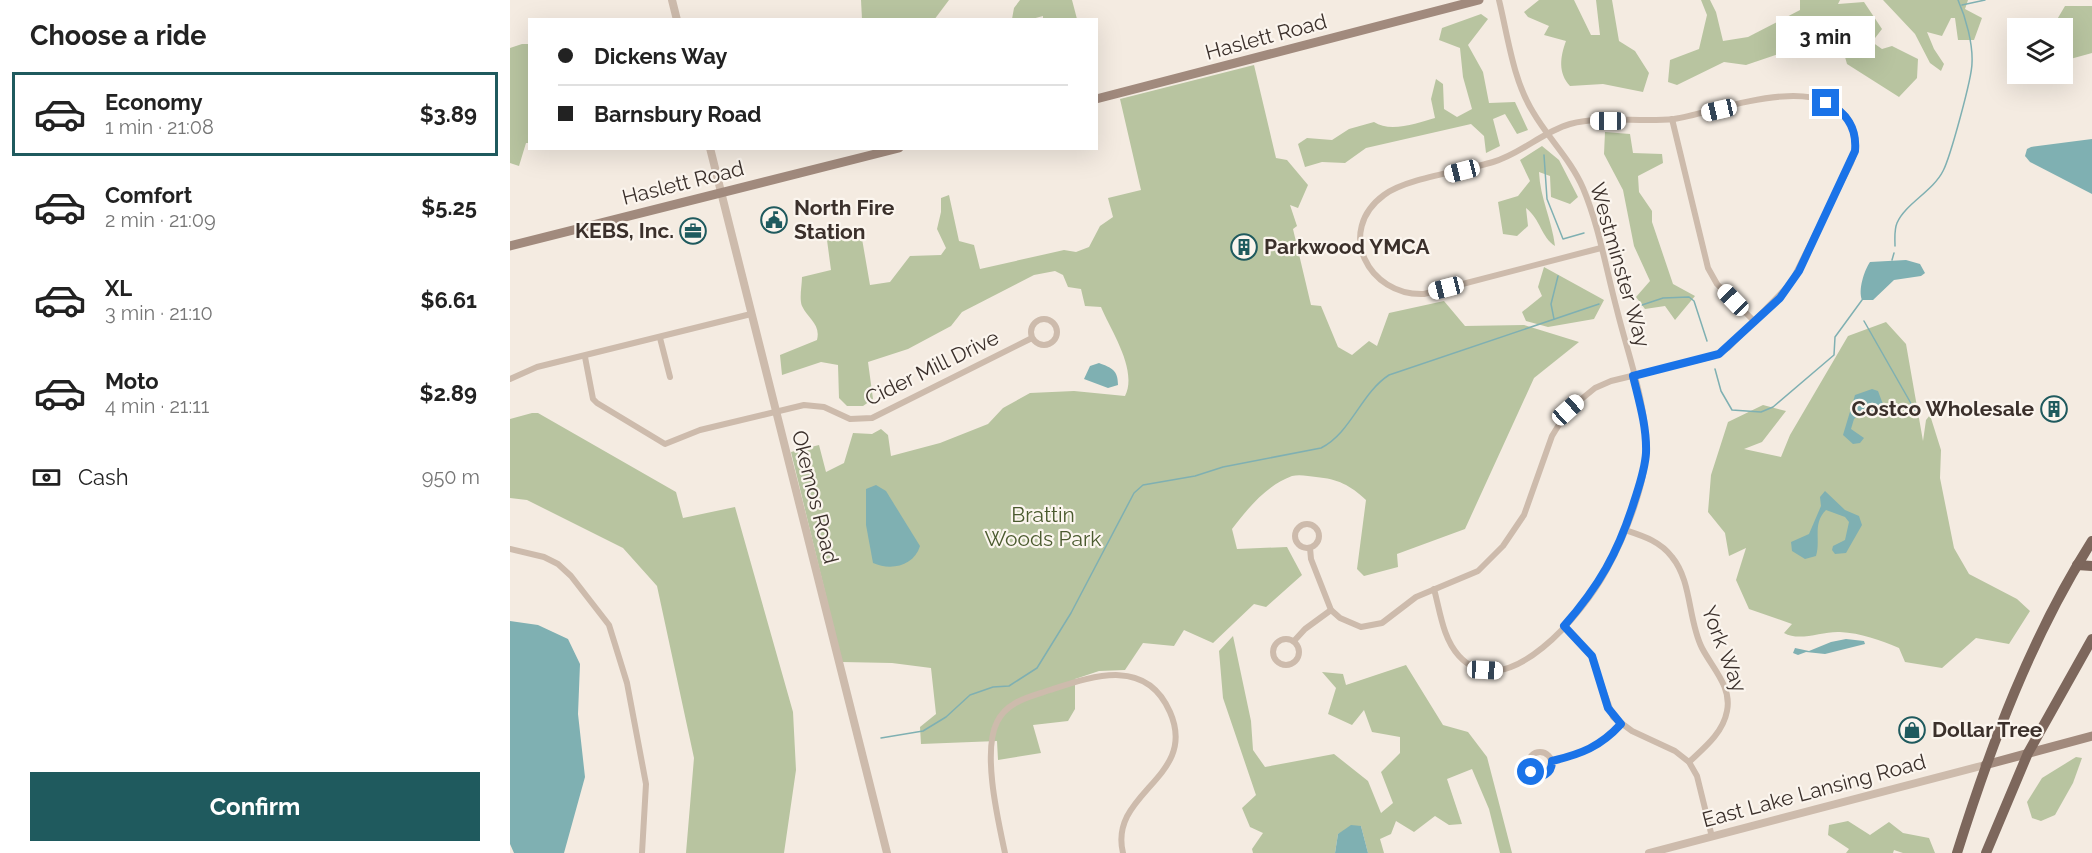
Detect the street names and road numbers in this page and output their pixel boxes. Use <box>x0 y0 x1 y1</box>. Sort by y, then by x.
street label: Haslett Road <box>1202 8 1329 65</box>
street label: Haslett Road <box>619 155 746 210</box>
street label: Westminster Way <box>1585 180 1656 350</box>
street label: Cider Mill Drive <box>861 324 1003 411</box>
street label: Okemos Road <box>787 428 844 566</box>
street label: York Way <box>1697 602 1752 696</box>
street label: East Lake Lansing Road <box>1699 749 1928 832</box>

